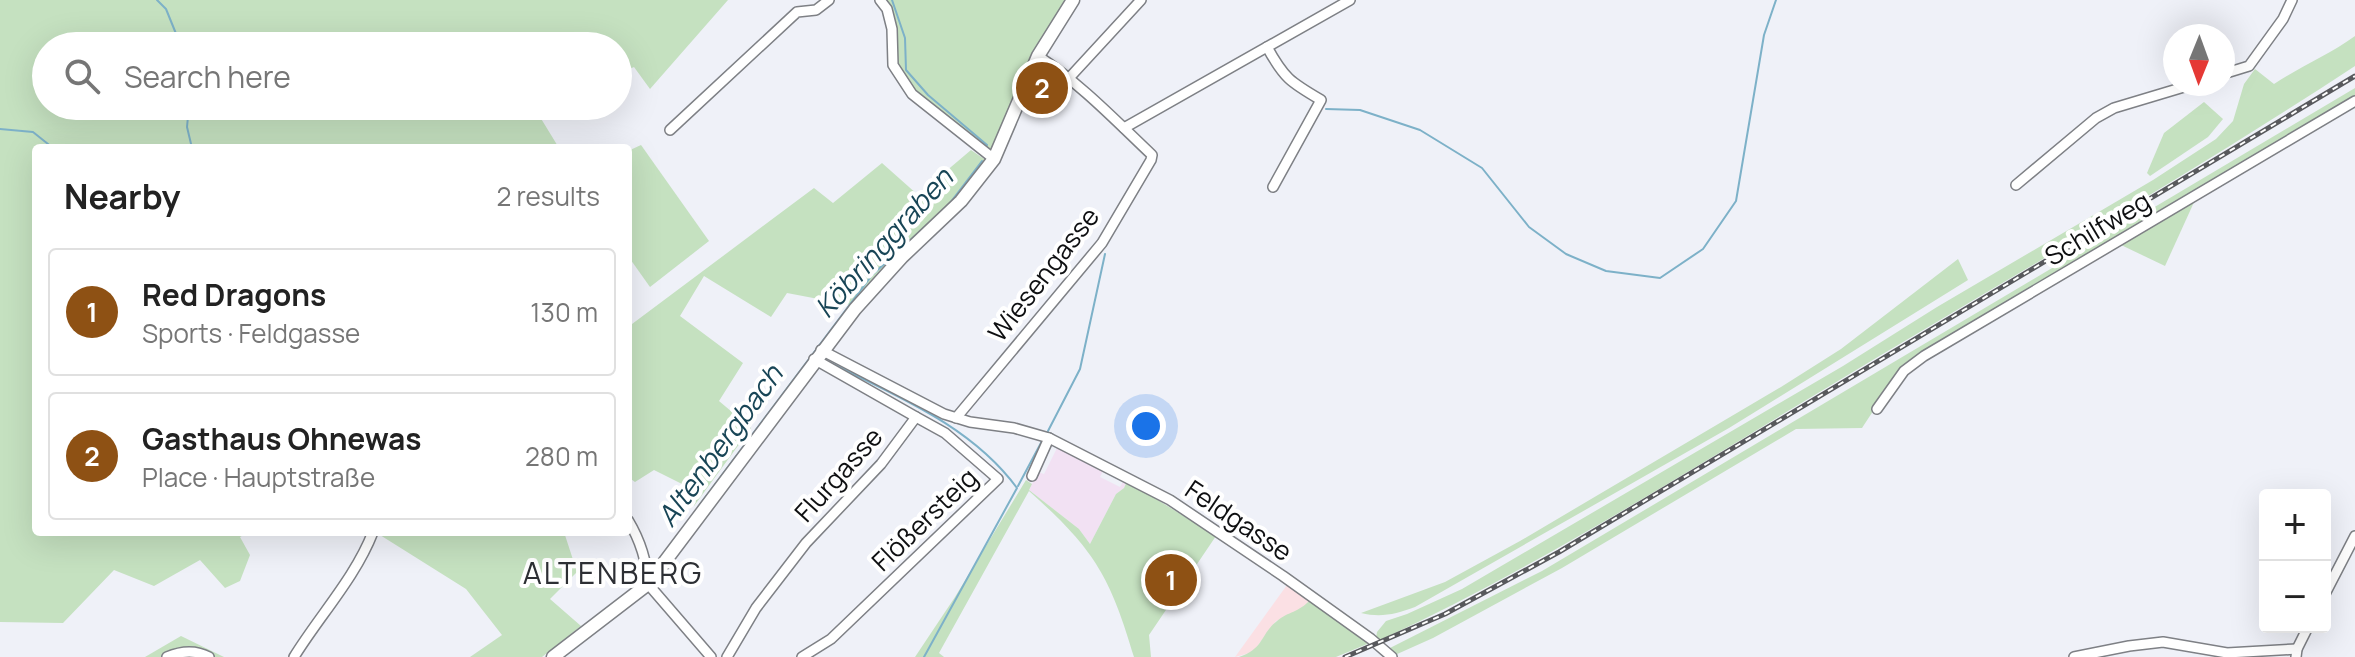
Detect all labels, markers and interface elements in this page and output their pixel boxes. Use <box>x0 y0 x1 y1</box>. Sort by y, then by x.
north arrow <box>2163 24 2235 96</box>
search box <box>32 32 632 120</box>
icon: search <box>60 54 104 98</box>
text: Search here <box>124 56 291 97</box>
pin: 2 <box>1016 58 1068 118</box>
water label: Köbringgraben <box>806 158 961 325</box>
text: Nearby <box>64 173 180 219</box>
text: 2 results <box>496 178 600 214</box>
street label: Schilfweg <box>2037 182 2157 274</box>
street label: Wiesengasse <box>979 199 1107 349</box>
text: Red Dragons <box>142 274 326 315</box>
text: 1 <box>86 294 98 330</box>
text: 130 m <box>530 294 598 330</box>
text: Sports · Feldgasse <box>142 315 360 351</box>
water label: Altenbergbach <box>648 356 791 533</box>
your location <box>1126 406 1166 446</box>
text: Gasthaus Ohnewas <box>142 418 421 459</box>
street label: Flurgasse <box>786 419 890 529</box>
text: 2 <box>84 438 100 474</box>
text: 280 m <box>525 438 598 474</box>
text: Place · Hauptstraße <box>142 459 375 495</box>
street label: Flößersteig <box>863 459 985 579</box>
street label: Feldgasse <box>1178 471 1300 569</box>
map controls <box>2259 489 2331 633</box>
button: + <box>2259 489 2331 561</box>
pin: 1 <box>1145 550 1197 610</box>
district label: ALTENBERG <box>523 552 703 593</box>
button: − <box>2259 561 2331 633</box>

